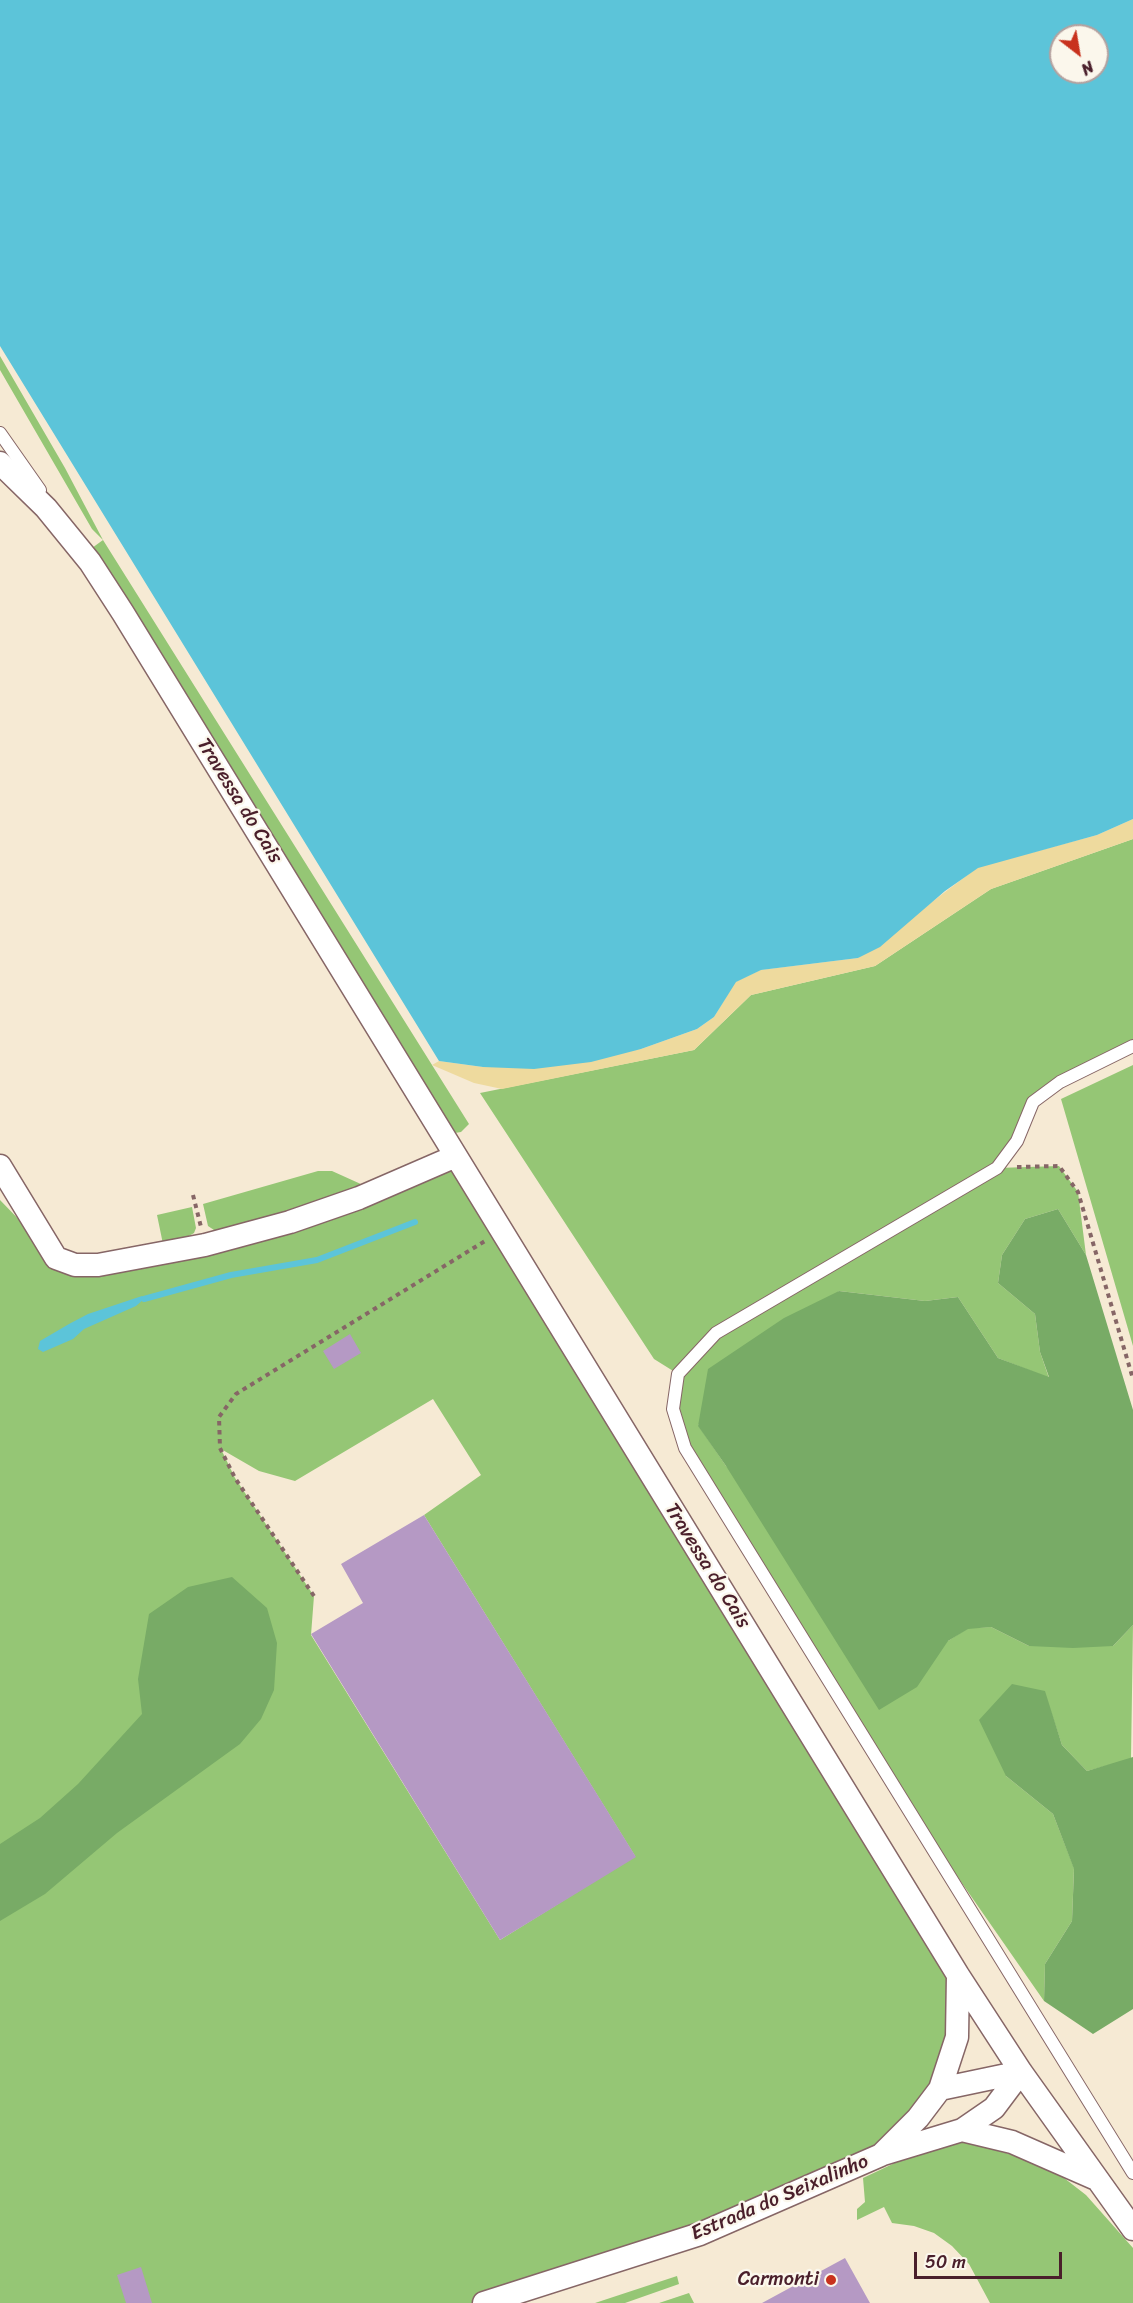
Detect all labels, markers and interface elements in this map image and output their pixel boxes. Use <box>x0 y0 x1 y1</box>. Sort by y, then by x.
north arrow <box>1049 24 1109 84</box>
text: N <box>1075 53 1100 83</box>
street label: Travessa do Cais <box>191 734 287 868</box>
street label: Travessa do Cais <box>659 1499 755 1633</box>
street label: Estrada do Seixalinho <box>688 2150 872 2246</box>
scale bar <box>917 2240 1066 2278</box>
text: 50 m <box>925 2246 966 2278</box>
place label: Carmonti <box>738 2268 819 2292</box>
marker: Carmonti <box>824 2273 838 2287</box>

